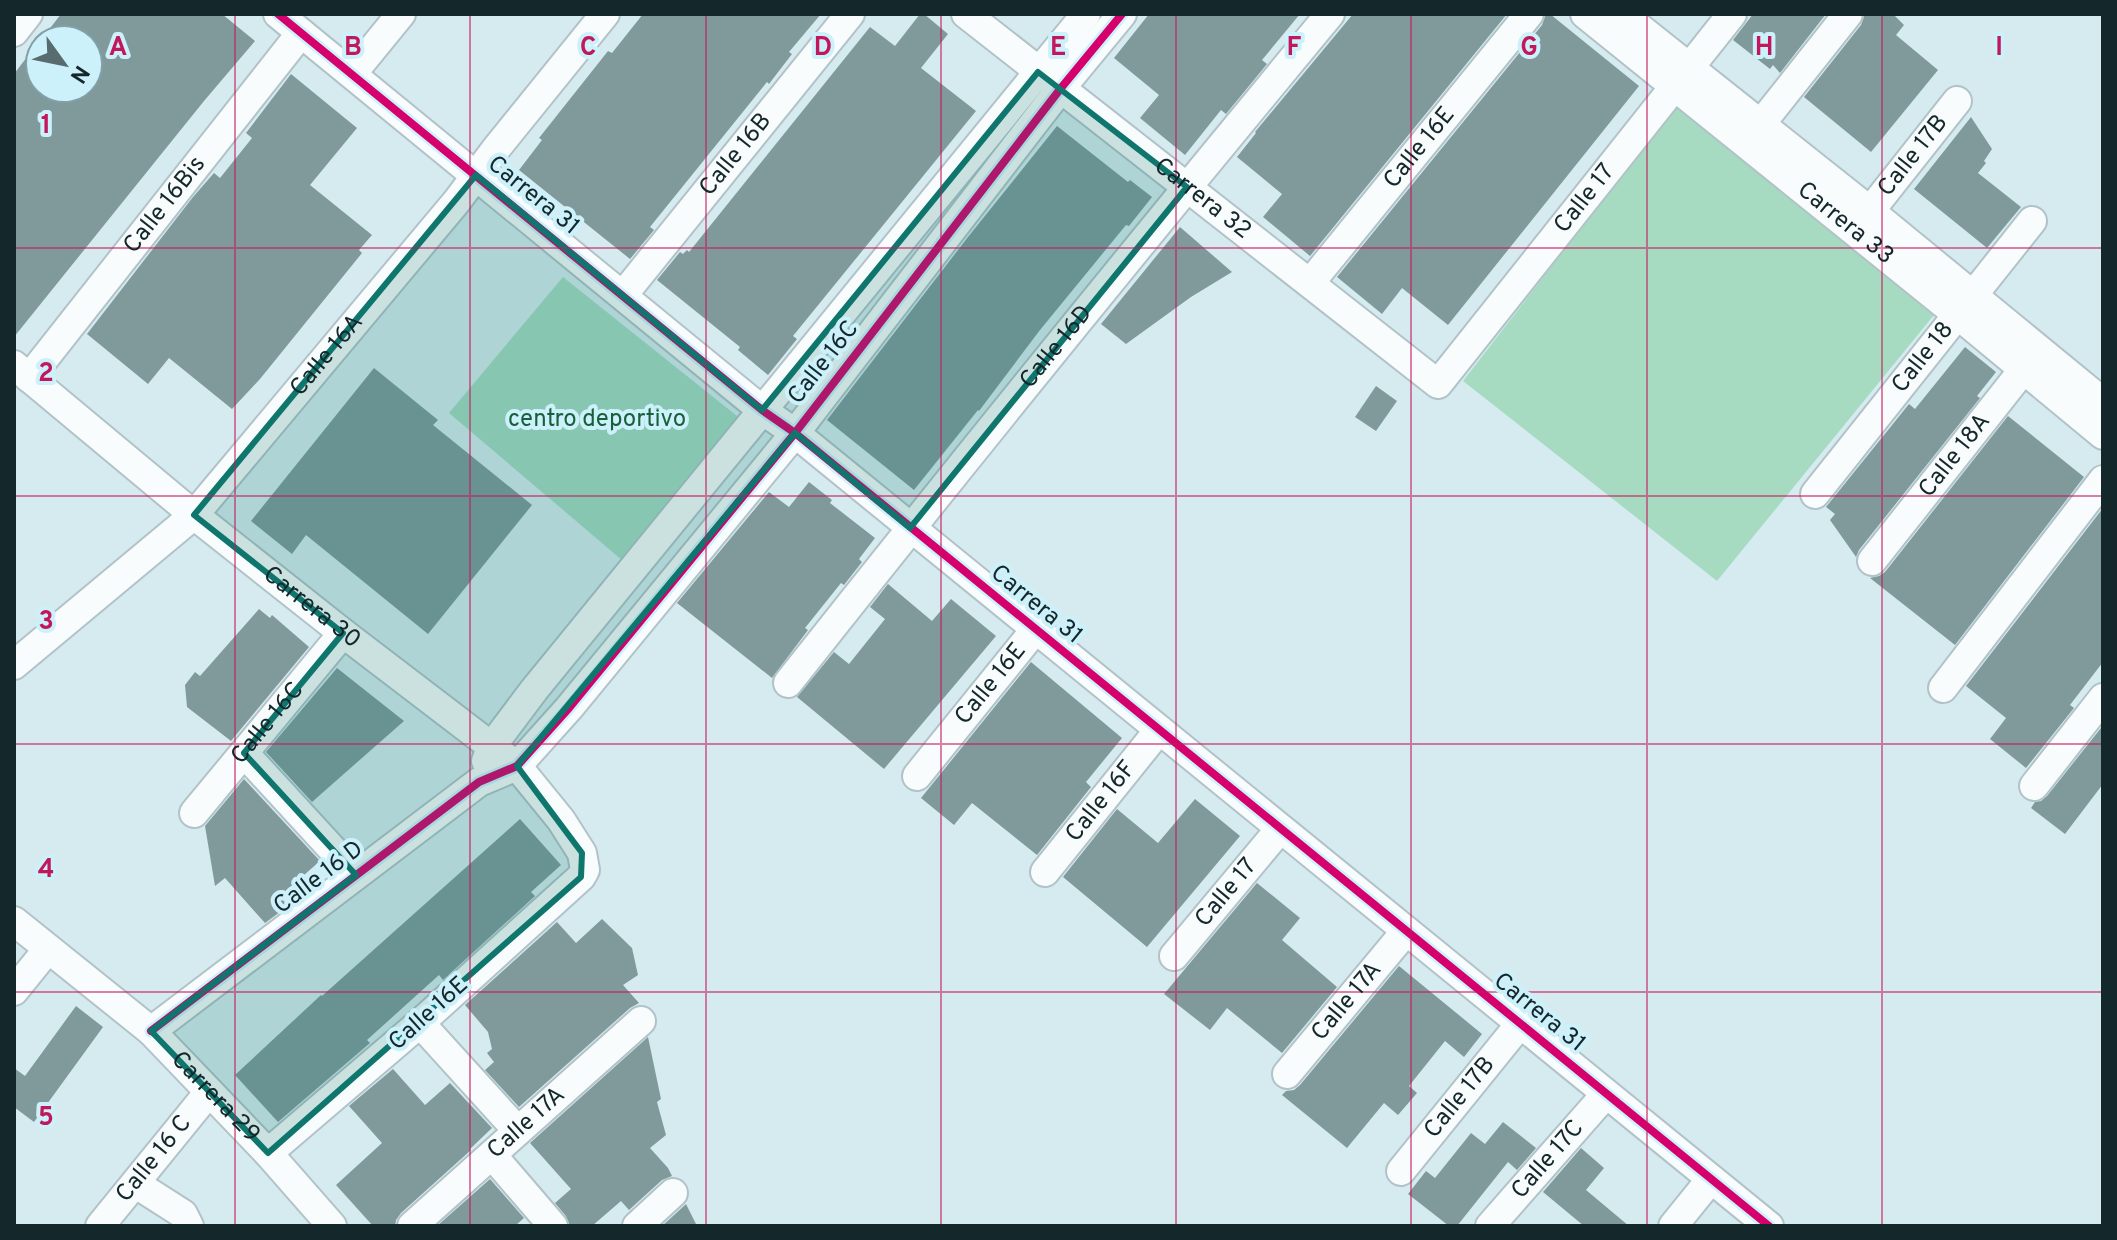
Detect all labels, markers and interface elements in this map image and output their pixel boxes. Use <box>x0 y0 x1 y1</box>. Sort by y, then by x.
north arrow <box>24 24 104 104</box>
text: A <box>109 32 127 65</box>
text: B <box>344 32 362 65</box>
text: C <box>580 32 596 65</box>
text: D <box>814 32 832 65</box>
text: E <box>1050 32 1066 65</box>
text: F <box>1287 32 1302 65</box>
text: G <box>1520 32 1538 65</box>
text: H <box>1755 32 1773 65</box>
text: I <box>1995 32 2003 65</box>
text: N <box>63 60 94 88</box>
street label: Calle 16E <box>1378 101 1462 195</box>
street label: Calle 16B <box>694 107 779 203</box>
street label: Calle 17B <box>1872 109 1955 203</box>
text: 1 <box>41 110 51 143</box>
street label: Carrera 31 <box>481 150 585 242</box>
street label: Calle 16Bis <box>118 151 213 260</box>
street label: Carrera 32 <box>1147 152 1257 246</box>
street label: Calle 17 <box>1548 158 1622 240</box>
street label: Carrera 33 <box>1791 176 1899 272</box>
street label: Calle 16D <box>1014 300 1100 395</box>
street label: Calle 16A <box>284 308 370 403</box>
street label: Calle 16C <box>782 315 866 411</box>
street label: Calle 18 <box>1886 316 1961 400</box>
text: 2 <box>38 358 54 391</box>
park label: centro deportivo <box>508 405 686 435</box>
street label: Calle 18A <box>1913 408 1998 504</box>
street label: Carrera 31 <box>984 559 1088 651</box>
street label: Carrera 30 <box>256 560 366 656</box>
text: 3 <box>38 606 54 639</box>
street label: Calle 16E <box>949 637 1033 731</box>
street label: Calle 16C <box>225 676 311 771</box>
street label: Calle 16F <box>1060 755 1143 849</box>
street label: Calle 16 D <box>268 835 370 921</box>
street label: Calle 17 <box>1189 852 1264 934</box>
text: 4 <box>38 854 54 887</box>
street label: Calle 17A <box>1305 956 1389 1048</box>
street label: Carrera 31 <box>1487 967 1591 1059</box>
street label: Calle 16E <box>383 970 475 1058</box>
street label: Carrera 29 <box>164 1045 266 1150</box>
street label: Calle 17B <box>1418 1051 1502 1145</box>
street label: Calle 17A <box>482 1081 572 1166</box>
text: 5 <box>38 1102 54 1135</box>
street label: Calle 16 C <box>110 1110 199 1209</box>
street label: Calle 17C <box>1505 1114 1591 1206</box>

